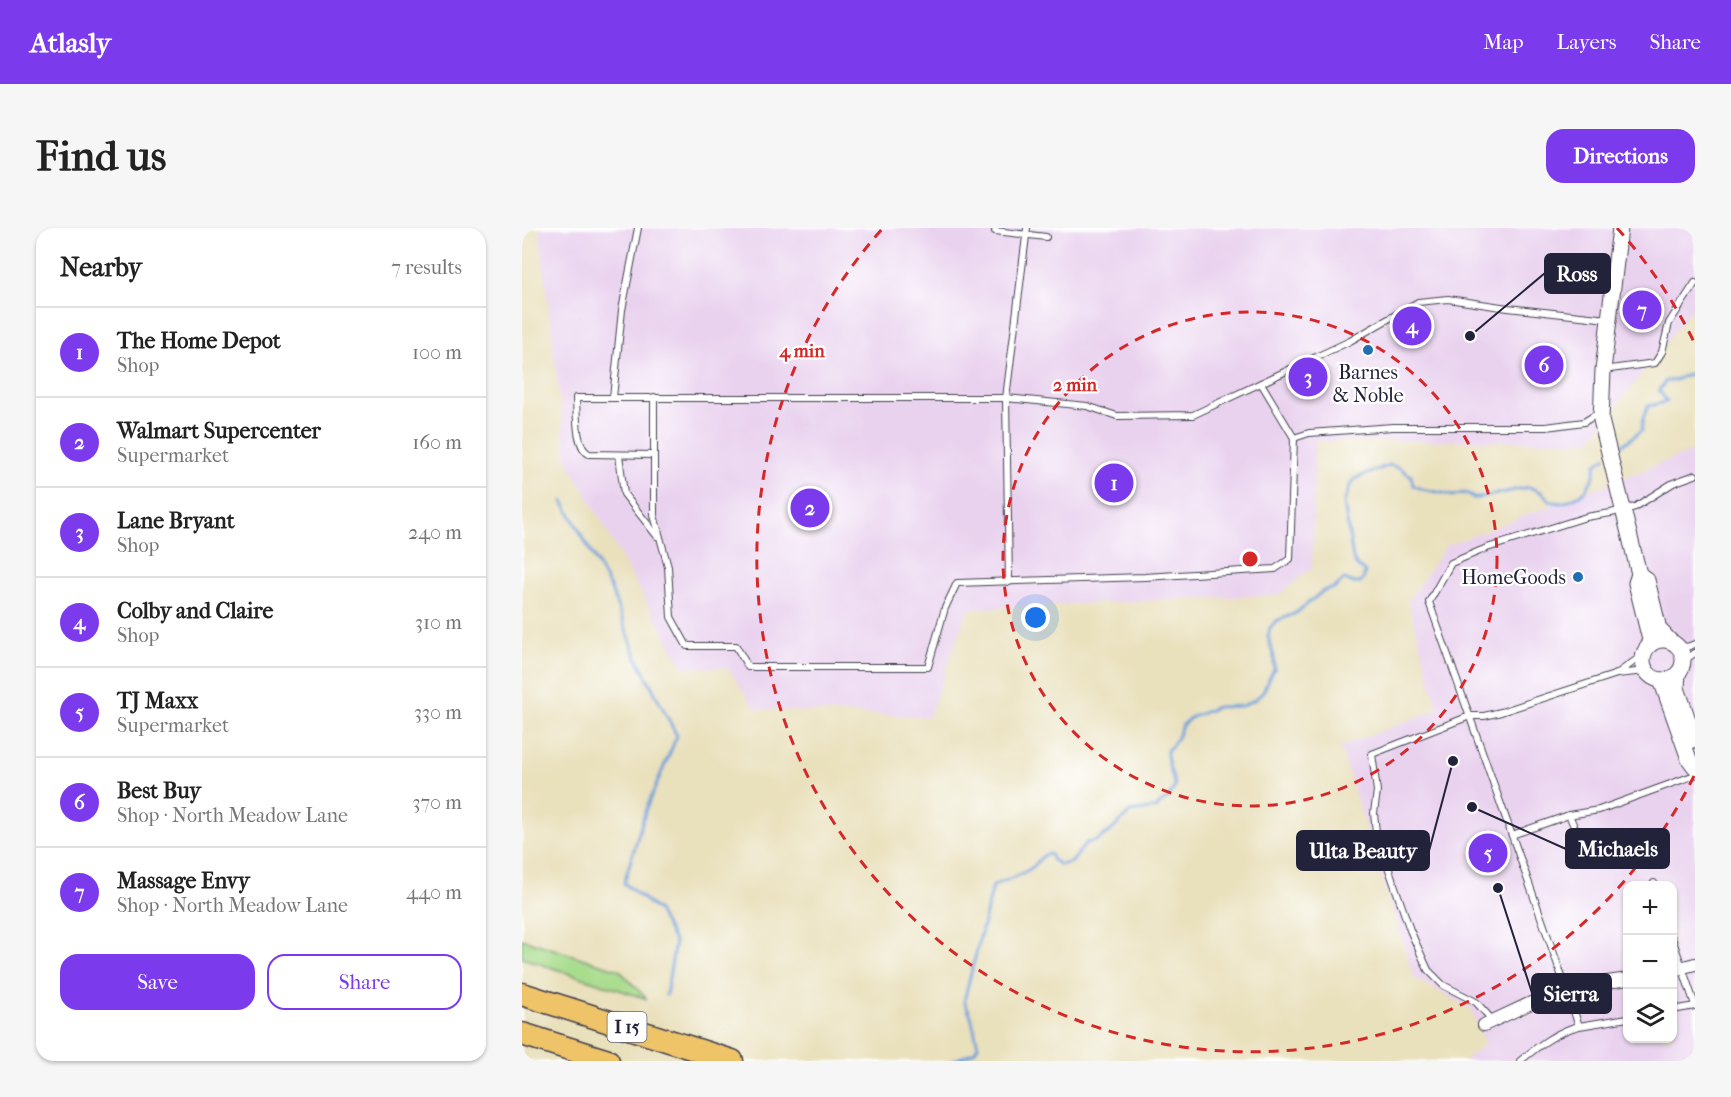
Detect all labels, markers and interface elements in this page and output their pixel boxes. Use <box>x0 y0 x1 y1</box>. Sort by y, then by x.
text: Atlasly <box>30 26 111 59</box>
text: Map <box>1483 30 1524 54</box>
text: Layers <box>1557 30 1616 54</box>
text: Share <box>1649 30 1701 54</box>
button: Directions <box>1546 129 1695 183</box>
text: Find us <box>36 132 166 181</box>
text: Nearby <box>60 252 142 283</box>
callout: Ross <box>1545 254 1610 293</box>
text: 7 results <box>391 256 462 279</box>
text: Ross <box>1556 262 1598 286</box>
pin: 7 <box>1622 288 1662 332</box>
pin: 4 <box>1392 304 1432 348</box>
text: The Home Depot <box>117 328 281 354</box>
text: 1 <box>76 341 83 364</box>
text: 100 m <box>412 341 462 364</box>
text: 4 min <box>778 341 825 362</box>
pin: 6 <box>1524 342 1564 388</box>
marker: Barnes & Noble <box>1361 343 1375 357</box>
text: Shop <box>117 354 159 377</box>
pin: 3 <box>1288 354 1328 400</box>
place label: Barnes & Noble <box>1332 361 1404 407</box>
text: 2 min <box>1053 375 1097 396</box>
text: Walmart Supercenter <box>117 418 321 444</box>
text: 2 <box>74 431 85 454</box>
text: 160 m <box>412 431 462 454</box>
text: Supermarket <box>117 444 229 467</box>
pin: 1 <box>1094 460 1134 506</box>
pin: 2 <box>790 486 830 530</box>
text: Lane Bryant <box>117 508 235 534</box>
text: 3 <box>75 521 84 544</box>
text: 240 m <box>408 521 462 544</box>
text: Shop <box>117 534 159 557</box>
centre of rings <box>1240 549 1260 569</box>
place label: HomeGoods <box>1461 566 1566 589</box>
marker: HomeGoods <box>1571 570 1585 584</box>
text: Colby and Claire <box>117 598 273 624</box>
your location <box>1021 603 1050 632</box>
text: 4 <box>74 611 85 634</box>
text: 310 m <box>415 611 462 634</box>
text: Shop <box>117 624 159 647</box>
text: TJ Maxx <box>117 688 198 714</box>
text: 5 <box>75 701 84 724</box>
text: 330 m <box>414 701 462 724</box>
text: Supermarket <box>117 714 229 737</box>
text: Best Buy <box>117 778 201 804</box>
text: 6 <box>74 791 85 814</box>
text: 370 m <box>412 791 462 814</box>
text: Shop · North Meadow Lane <box>117 804 348 827</box>
callout: Michaels <box>1566 829 1669 868</box>
pin: 5 <box>1468 830 1508 876</box>
callout: Ulta Beauty <box>1297 831 1429 870</box>
text: Michaels <box>1577 837 1658 861</box>
text: Ulta Beauty <box>1308 839 1419 863</box>
text: Massage Envy <box>117 868 250 894</box>
text: 7 <box>75 881 84 904</box>
text: 440 m <box>406 881 462 904</box>
map controls <box>1623 881 1677 1043</box>
button: + <box>1623 881 1677 935</box>
text: Shop · North Meadow Lane <box>117 894 348 917</box>
button: − <box>1623 935 1677 989</box>
button: Save <box>60 954 255 1010</box>
button: Share <box>267 954 462 1010</box>
callout: Sierra <box>1532 974 1611 1013</box>
text: Sierra <box>1544 982 1600 1006</box>
button: layers <box>1623 989 1677 1043</box>
road number: I 15 <box>608 1012 646 1042</box>

